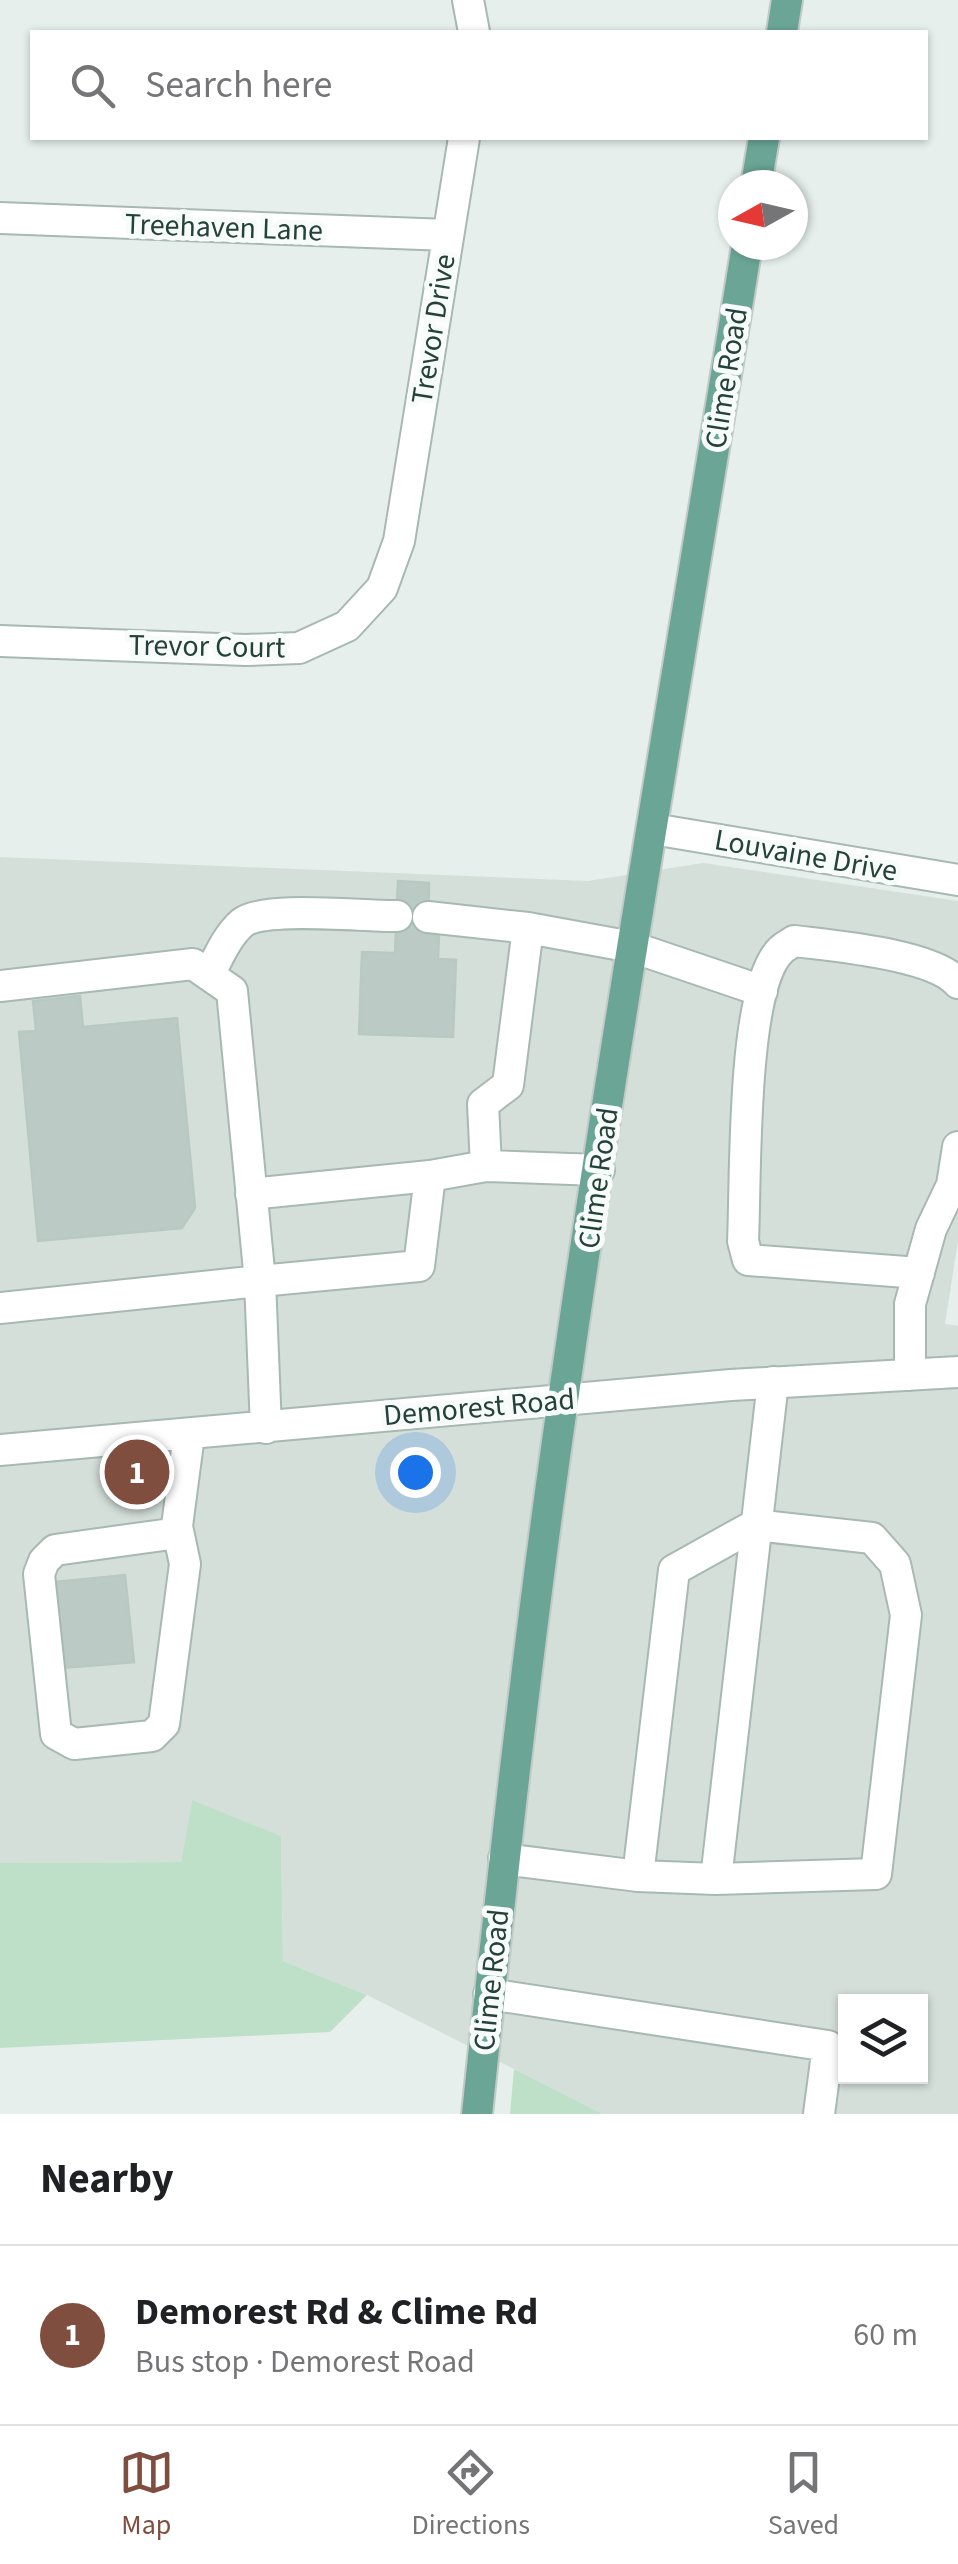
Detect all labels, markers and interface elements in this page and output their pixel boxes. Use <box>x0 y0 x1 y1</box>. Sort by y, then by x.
search box <box>30 30 928 140</box>
icon: search <box>65 58 120 113</box>
text: Search here <box>145 58 332 112</box>
north arrow <box>718 170 808 260</box>
street label: Treehaven Lane <box>124 203 324 252</box>
street label: Trevor Drive <box>400 251 467 407</box>
street label: Clime Road <box>694 304 759 452</box>
street label: Trevor Court <box>128 624 286 669</box>
street label: Louvaine Drive <box>711 818 901 893</box>
street label: Clime Road <box>567 1105 630 1252</box>
street label: Demorest Road <box>382 1378 577 1437</box>
pin: 1 <box>104 1434 170 1510</box>
your location <box>390 1447 441 1498</box>
street label: Clime Road <box>463 1907 520 2053</box>
map controls <box>838 1994 928 2084</box>
button: layers <box>838 1994 928 2084</box>
text: Nearby <box>40 2149 174 2209</box>
text: Demorest Rd & Clime Rd <box>135 2285 538 2339</box>
text: 1 <box>64 2312 81 2358</box>
text: 60 m <box>853 2312 918 2358</box>
text: Bus stop · Demorest Road <box>135 2339 475 2385</box>
tab: Map <box>119 2445 174 2545</box>
tab: Directions <box>412 2445 530 2545</box>
tab: Saved <box>768 2445 839 2545</box>

